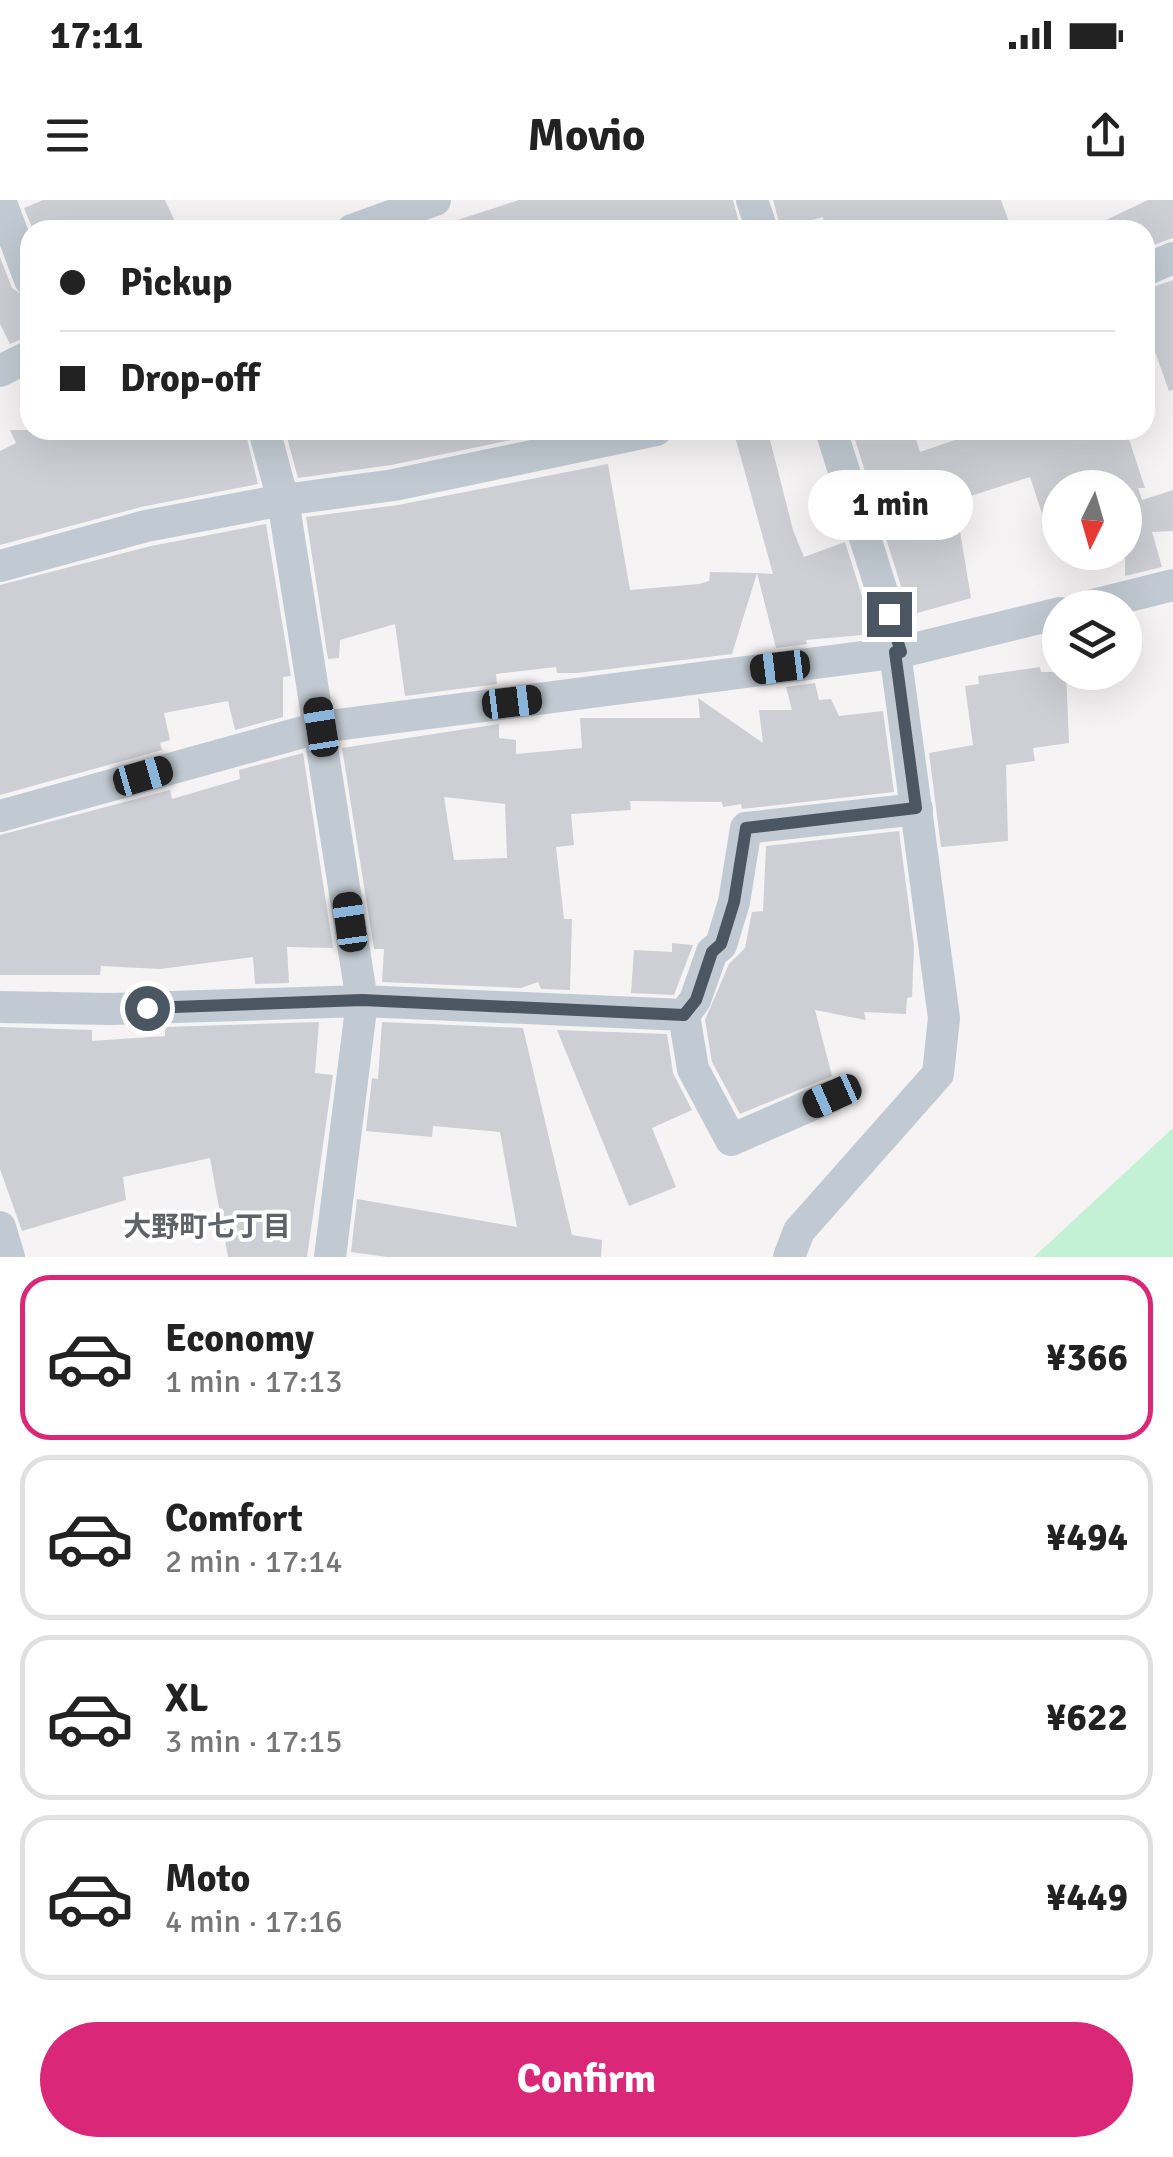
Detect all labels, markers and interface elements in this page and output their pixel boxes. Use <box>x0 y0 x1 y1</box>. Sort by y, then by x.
text: 17:11 <box>50 12 143 59</box>
icon: menu <box>40 108 95 163</box>
text: Movio <box>527 108 646 163</box>
icon: share <box>1078 108 1133 163</box>
text: Pickup <box>120 259 232 306</box>
text: Drop-off <box>120 355 260 402</box>
callout: 1 min <box>806 469 972 539</box>
north arrow <box>1042 470 1142 570</box>
map controls <box>1042 470 1142 690</box>
text: 1 min <box>852 485 929 524</box>
button: layers <box>1042 590 1142 690</box>
route end <box>867 592 912 637</box>
car <box>748 648 812 686</box>
car <box>480 683 544 721</box>
car <box>301 695 341 759</box>
car <box>110 753 176 799</box>
car <box>331 890 369 954</box>
route start <box>125 986 170 1031</box>
car <box>798 1070 866 1122</box>
district label: 大野町七丁目 <box>123 1210 291 1244</box>
icon: car <box>45 1313 135 1403</box>
text: Economy <box>165 1315 314 1362</box>
text: ¥366 <box>1046 1334 1128 1381</box>
text: 1 min · 17:13 <box>165 1362 343 1401</box>
icon: car <box>45 1493 135 1583</box>
text: Comfort <box>165 1495 303 1542</box>
text: ¥494 <box>1046 1514 1128 1561</box>
text: 2 min · 17:14 <box>165 1542 343 1581</box>
icon: car <box>45 1673 135 1763</box>
text: XL <box>165 1675 208 1722</box>
text: ¥622 <box>1046 1694 1128 1741</box>
text: 3 min · 17:15 <box>165 1722 343 1761</box>
icon: car <box>45 1853 135 1943</box>
text: Moto <box>165 1855 250 1902</box>
text: ¥449 <box>1046 1874 1128 1921</box>
text: 4 min · 17:16 <box>165 1902 343 1941</box>
button: Confirm <box>40 2022 1133 2137</box>

